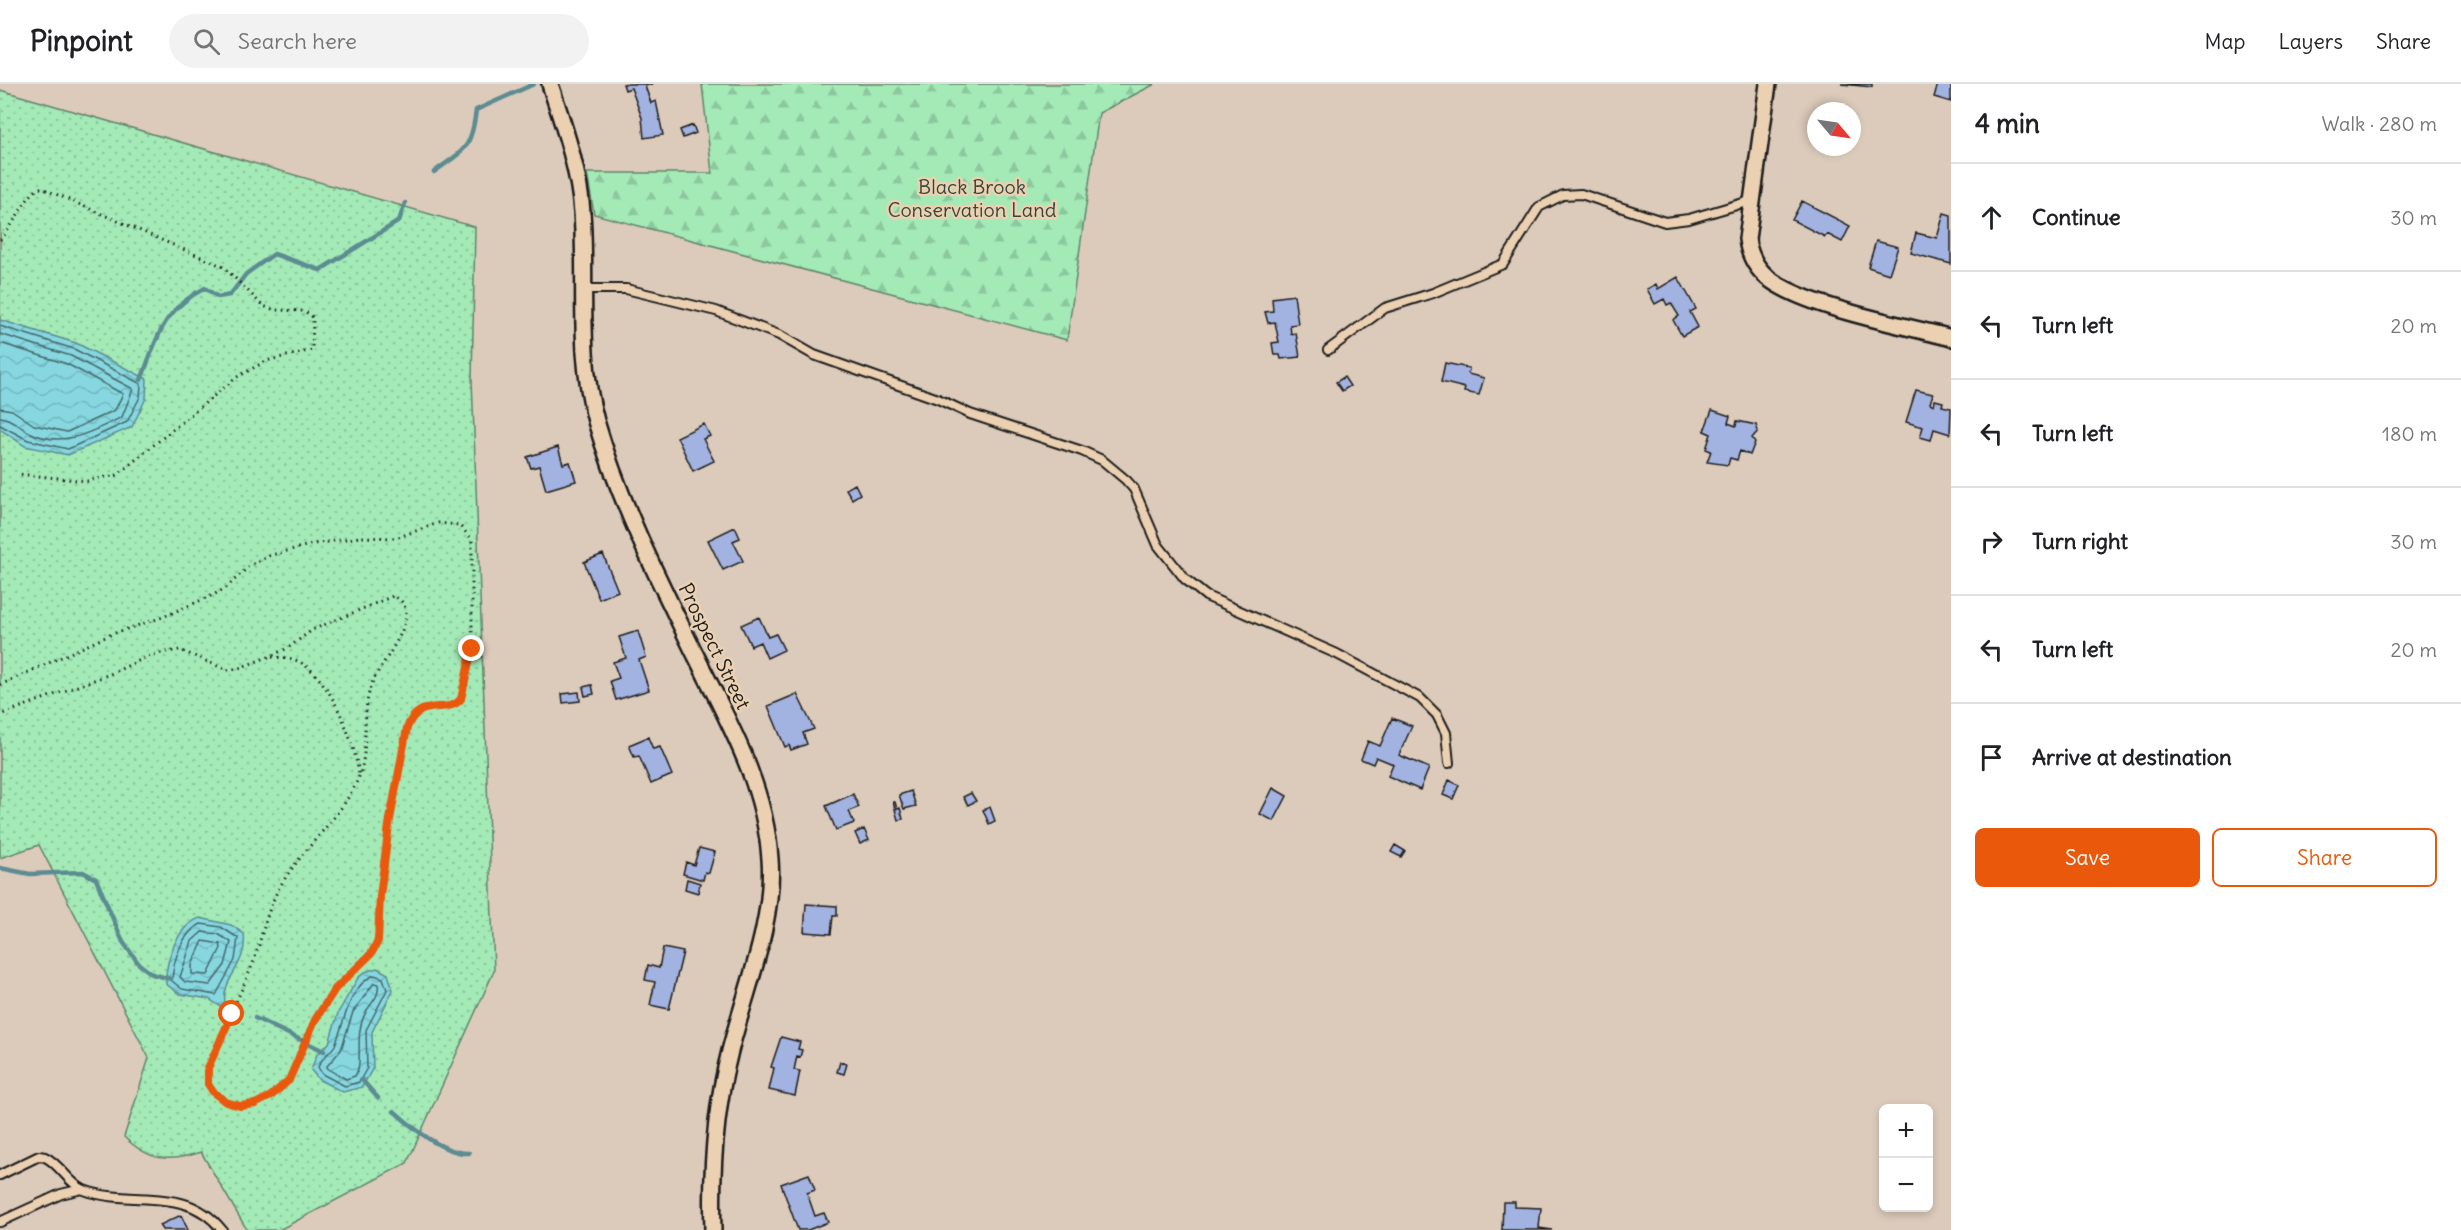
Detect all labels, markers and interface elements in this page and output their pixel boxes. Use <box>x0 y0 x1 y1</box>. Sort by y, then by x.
search box <box>169 14 589 68</box>
text: Pinpoint <box>30 23 133 59</box>
icon: search <box>190 25 223 58</box>
text: Search here <box>238 27 357 55</box>
text: Map <box>2205 28 2245 55</box>
text: Layers <box>2278 28 2343 55</box>
text: Share <box>2376 28 2431 55</box>
north arrow <box>1807 102 1861 156</box>
text: 4 min <box>1975 107 2040 140</box>
text: Walk · 280 m <box>2321 111 2437 136</box>
park label: Black Brook Conservation Land <box>887 174 1057 222</box>
icon: ahead <box>1975 201 2008 234</box>
text: Continue <box>2032 203 2121 231</box>
text: 30 m <box>2390 205 2437 230</box>
icon: left <box>1975 309 2008 342</box>
text: Turn left <box>2032 311 2113 339</box>
text: 20 m <box>2391 313 2437 338</box>
icon: left <box>1975 417 2008 450</box>
text: Turn left <box>2032 419 2113 447</box>
text: 180 m <box>2382 421 2437 446</box>
icon: right <box>1975 525 2008 558</box>
text: Turn right <box>2032 527 2128 555</box>
text: 30 m <box>2390 529 2437 554</box>
street label: Prospect Street <box>674 579 757 714</box>
icon: left <box>1975 633 2008 666</box>
route end <box>458 635 484 661</box>
text: Turn left <box>2032 635 2113 663</box>
text: 20 m <box>2391 637 2437 662</box>
icon: arrive <box>1975 741 2008 774</box>
text: Arrive at destination <box>2032 743 2232 771</box>
button: Save <box>1975 828 2200 887</box>
button: Share <box>2212 828 2437 887</box>
route start <box>218 1000 244 1026</box>
map controls <box>1879 1104 1933 1212</box>
button: + <box>1879 1104 1933 1158</box>
button: − <box>1879 1158 1933 1212</box>

